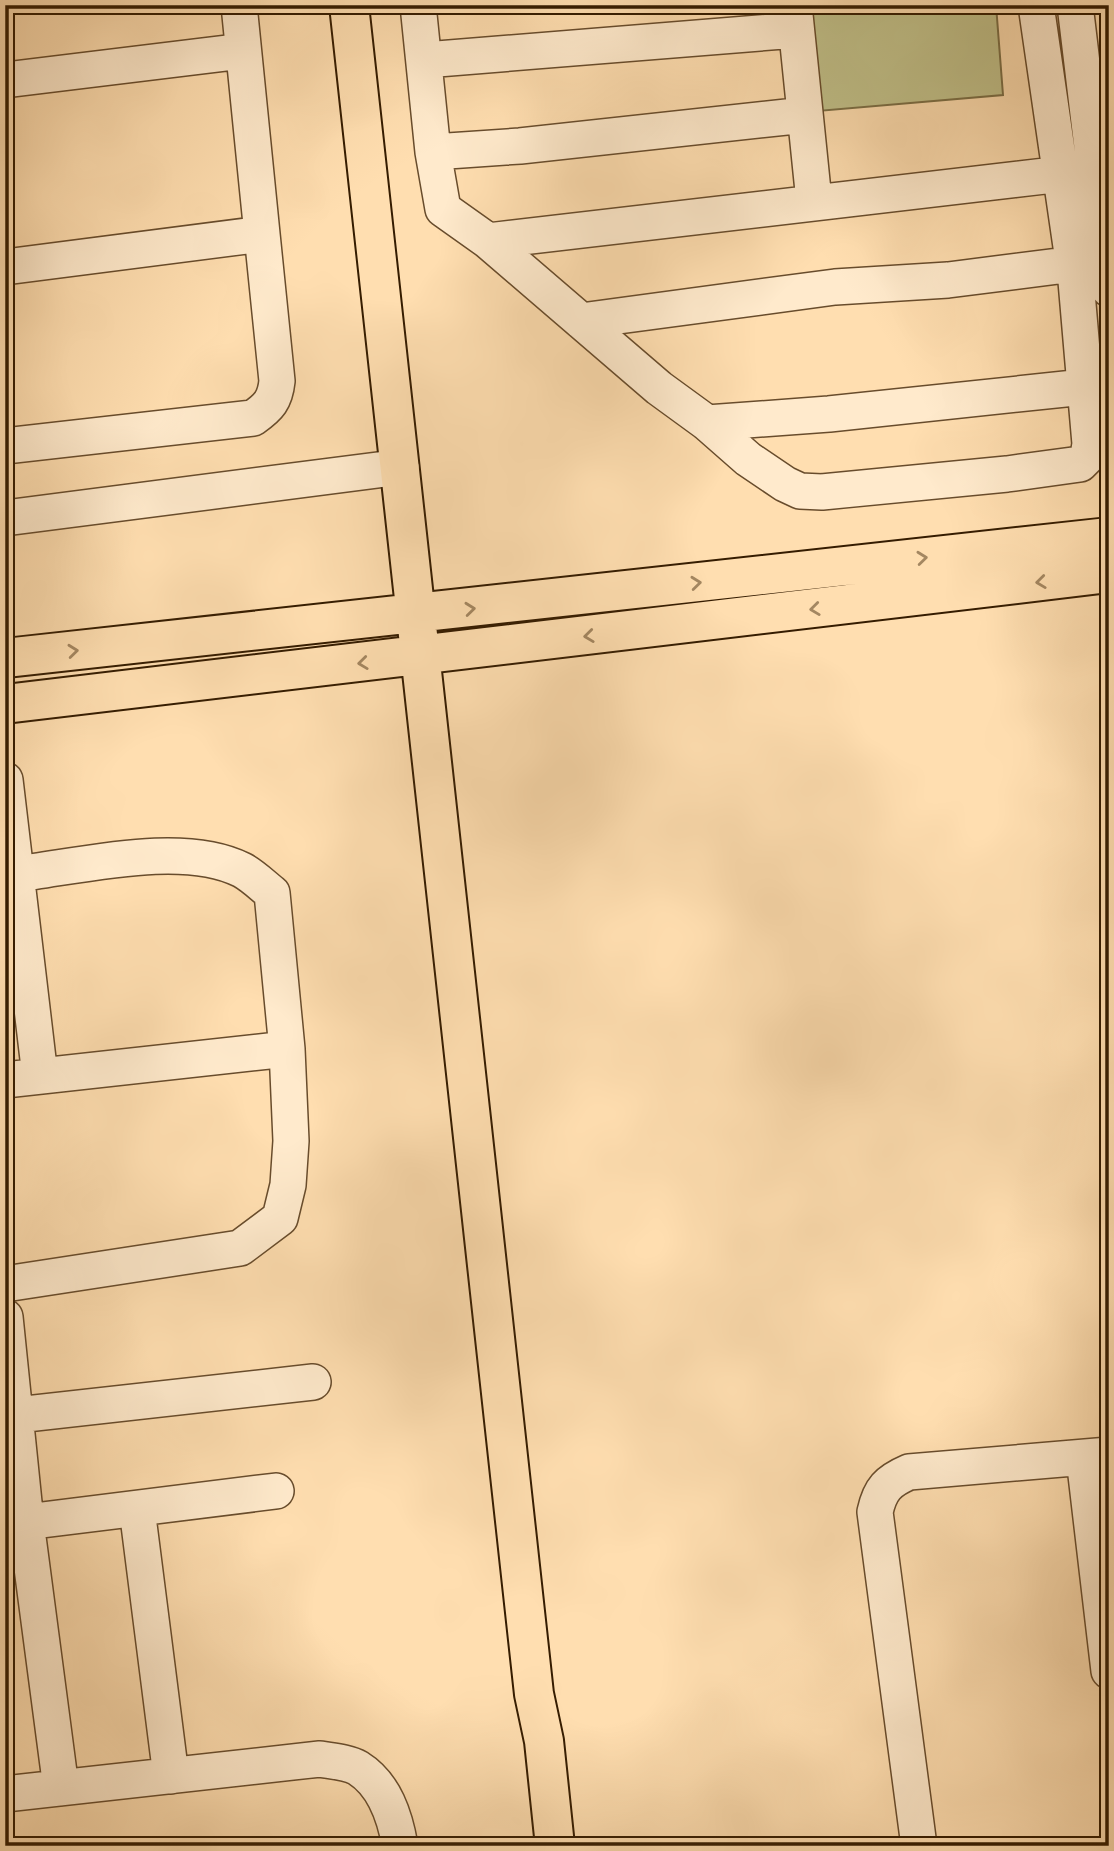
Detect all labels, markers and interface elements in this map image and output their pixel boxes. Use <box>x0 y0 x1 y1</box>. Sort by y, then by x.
one-way arrow <box>916 550 928 565</box>
one-way arrow <box>1035 574 1047 589</box>
one-way arrow <box>690 576 702 591</box>
one-way arrow <box>809 601 821 616</box>
one-way arrow <box>465 602 476 617</box>
one-way arrow <box>583 628 594 643</box>
one-way arrow <box>67 643 79 658</box>
one-way arrow <box>358 655 369 670</box>

